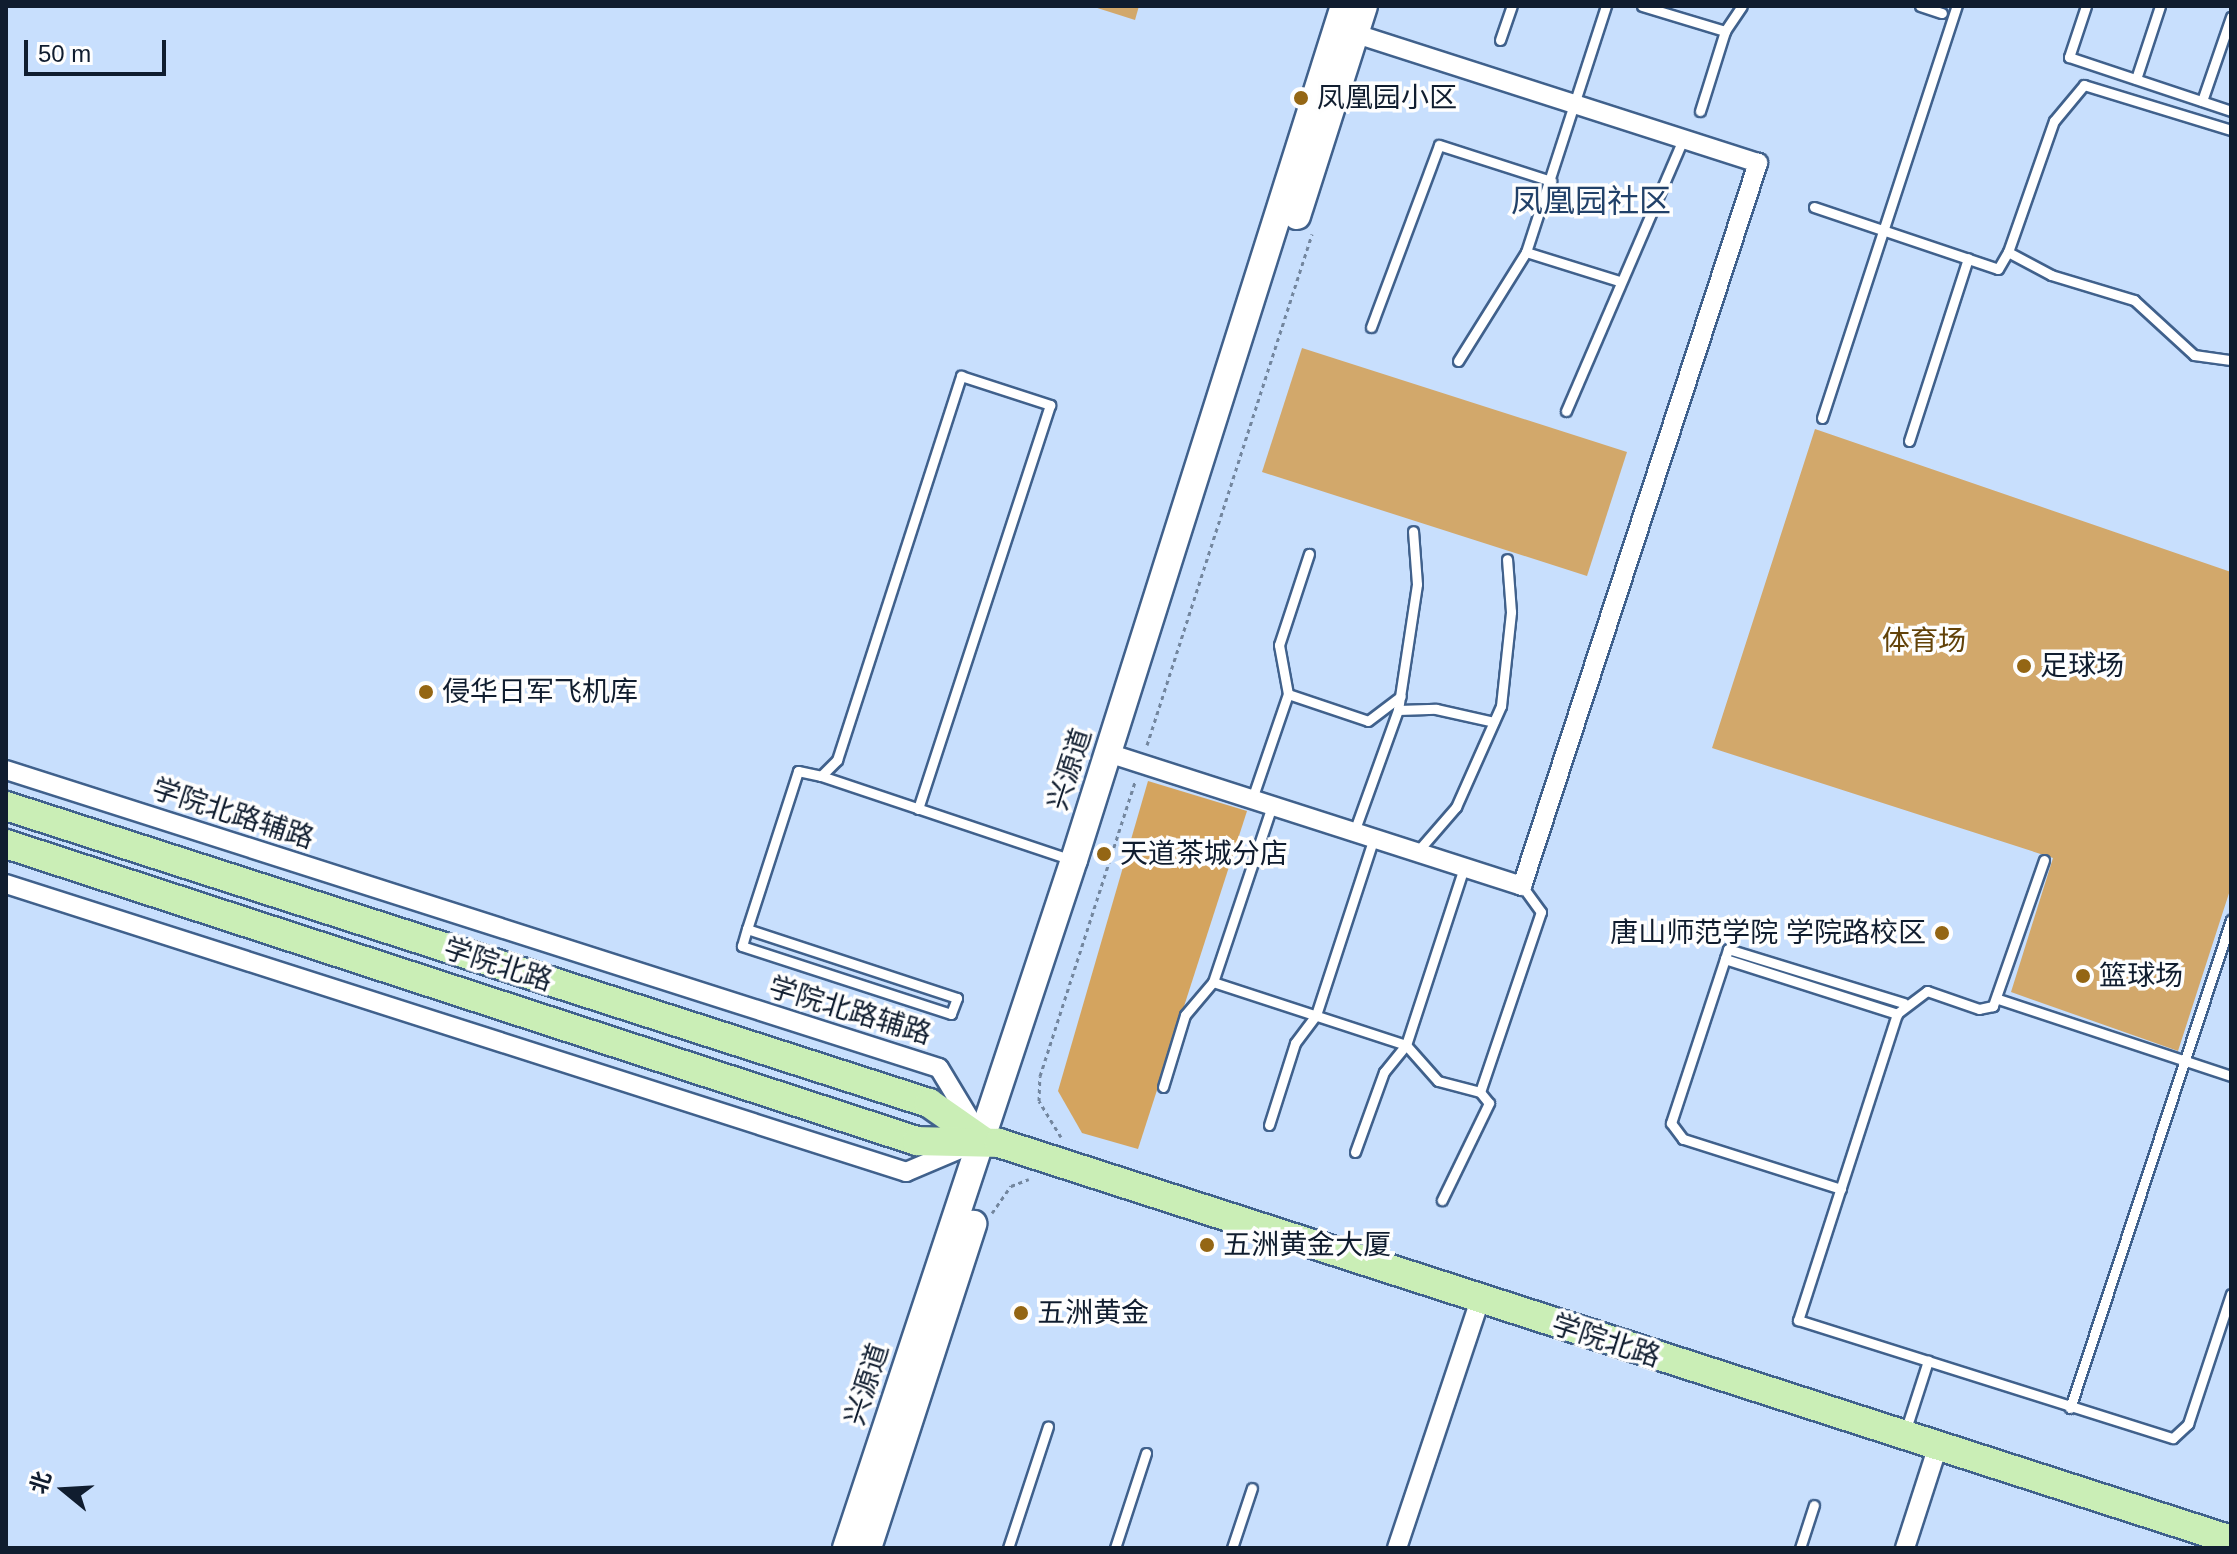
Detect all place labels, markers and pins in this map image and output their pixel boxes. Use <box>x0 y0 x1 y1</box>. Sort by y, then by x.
place label: 凤凰园小区 <box>1317 81 1457 115</box>
marker: 凤凰园小区 <box>1292 89 1310 107</box>
place label: 足球场 <box>2040 649 2124 683</box>
marker: 足球场 <box>2015 657 2033 675</box>
place label: 侵华日军飞机库 <box>442 675 638 709</box>
marker: 侵华日军飞机库 <box>417 683 435 701</box>
place label: 天道茶城分店 <box>1120 837 1288 871</box>
marker: 天道茶城分店 <box>1095 845 1113 863</box>
place label: 唐山师范学院 学院路校区 <box>1610 916 1926 950</box>
marker: 唐山师范学院 学院路校区 <box>1933 924 1951 942</box>
place label: 篮球场 <box>2099 959 2183 993</box>
marker: 篮球场 <box>2074 967 2092 985</box>
place label: 五洲黄金大厦 <box>1223 1228 1391 1262</box>
marker: 五洲黄金大厦 <box>1198 1236 1216 1254</box>
place label: 五洲黄金 <box>1037 1296 1149 1330</box>
marker: 五洲黄金 <box>1012 1304 1030 1322</box>

